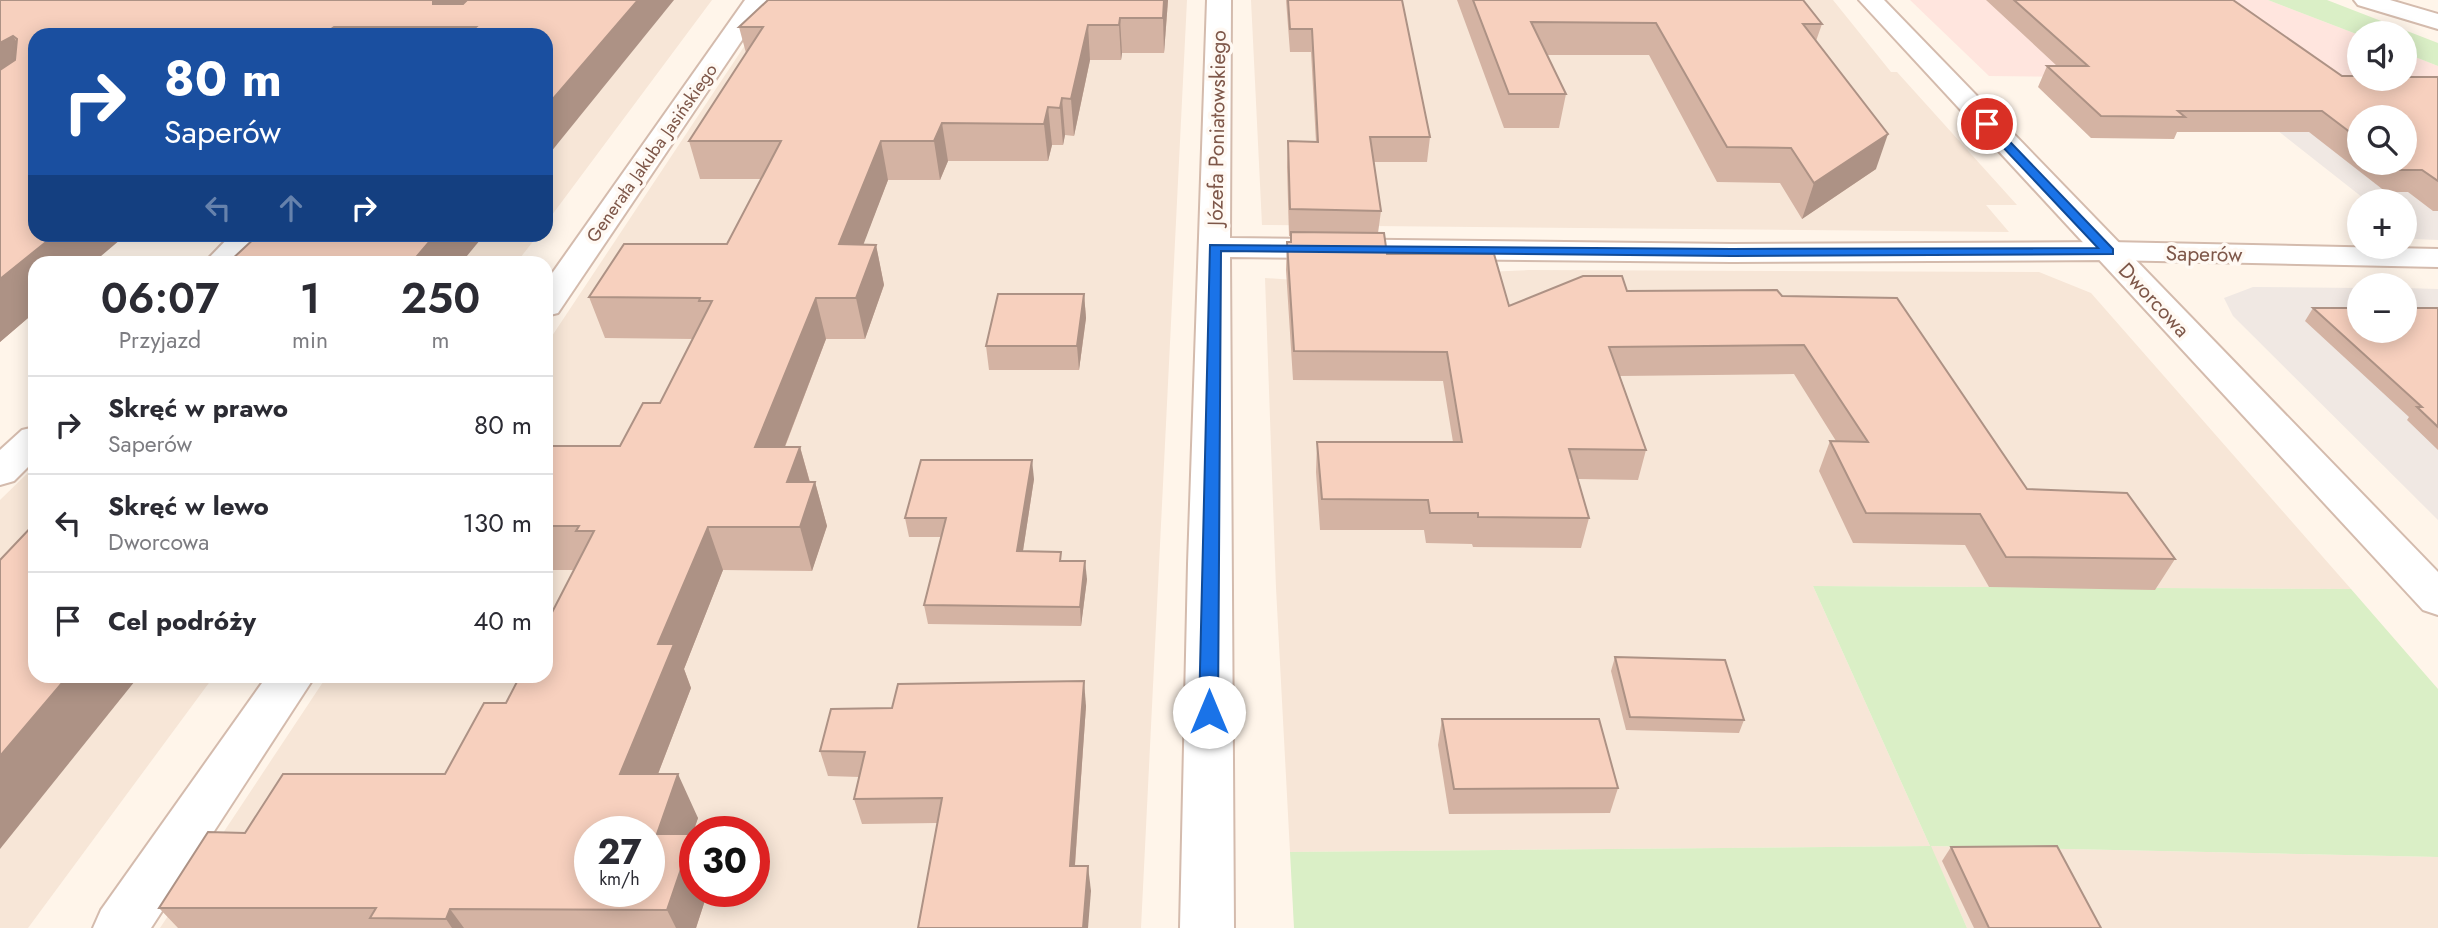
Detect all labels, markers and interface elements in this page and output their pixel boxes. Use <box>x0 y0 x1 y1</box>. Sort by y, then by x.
map controls <box>2347 21 2417 343</box>
button: sound <box>2347 21 2417 91</box>
street label: Józefa Poniatowskiego <box>1200 30 1234 229</box>
text: 80 m <box>164 44 282 114</box>
icon: right <box>49 56 140 147</box>
street label: Generała Jakuba Jasińskiego <box>580 58 724 248</box>
pin <box>1957 94 2017 154</box>
icon: arrive <box>1968 105 2006 143</box>
button: search <box>2347 105 2417 175</box>
text: Saperów <box>164 109 281 155</box>
icon: left <box>199 189 237 227</box>
icon: ahead <box>272 189 310 227</box>
icon: right <box>345 189 383 227</box>
button: + <box>2347 189 2417 259</box>
street label: Saperów <box>2165 238 2243 270</box>
street label: Dworcowa <box>2111 256 2197 344</box>
text: 06:07 <box>101 268 219 329</box>
text: 1 <box>300 268 320 329</box>
text: 250 <box>401 268 480 329</box>
button: − <box>2347 273 2417 343</box>
text: Przyjazd <box>119 323 201 357</box>
text: min <box>292 323 328 357</box>
text: m <box>432 323 449 357</box>
text: Skręć w prawo <box>108 389 288 427</box>
icon: right <box>49 406 87 444</box>
text: 80 m <box>474 406 532 444</box>
text: Saperów <box>108 427 192 461</box>
text: Skręć w lewo <box>108 487 269 525</box>
icon: left <box>49 504 87 542</box>
text: 130 m <box>462 504 532 542</box>
text: Dworcowa <box>108 525 209 559</box>
icon: arrive <box>49 602 87 640</box>
text: Cel podróży <box>108 602 256 640</box>
text: 40 m <box>473 602 532 640</box>
position arrow <box>1172 675 1246 749</box>
speed limit sign: 30 <box>679 816 770 907</box>
text: 27 <box>597 827 642 877</box>
text: km/h <box>599 866 640 892</box>

